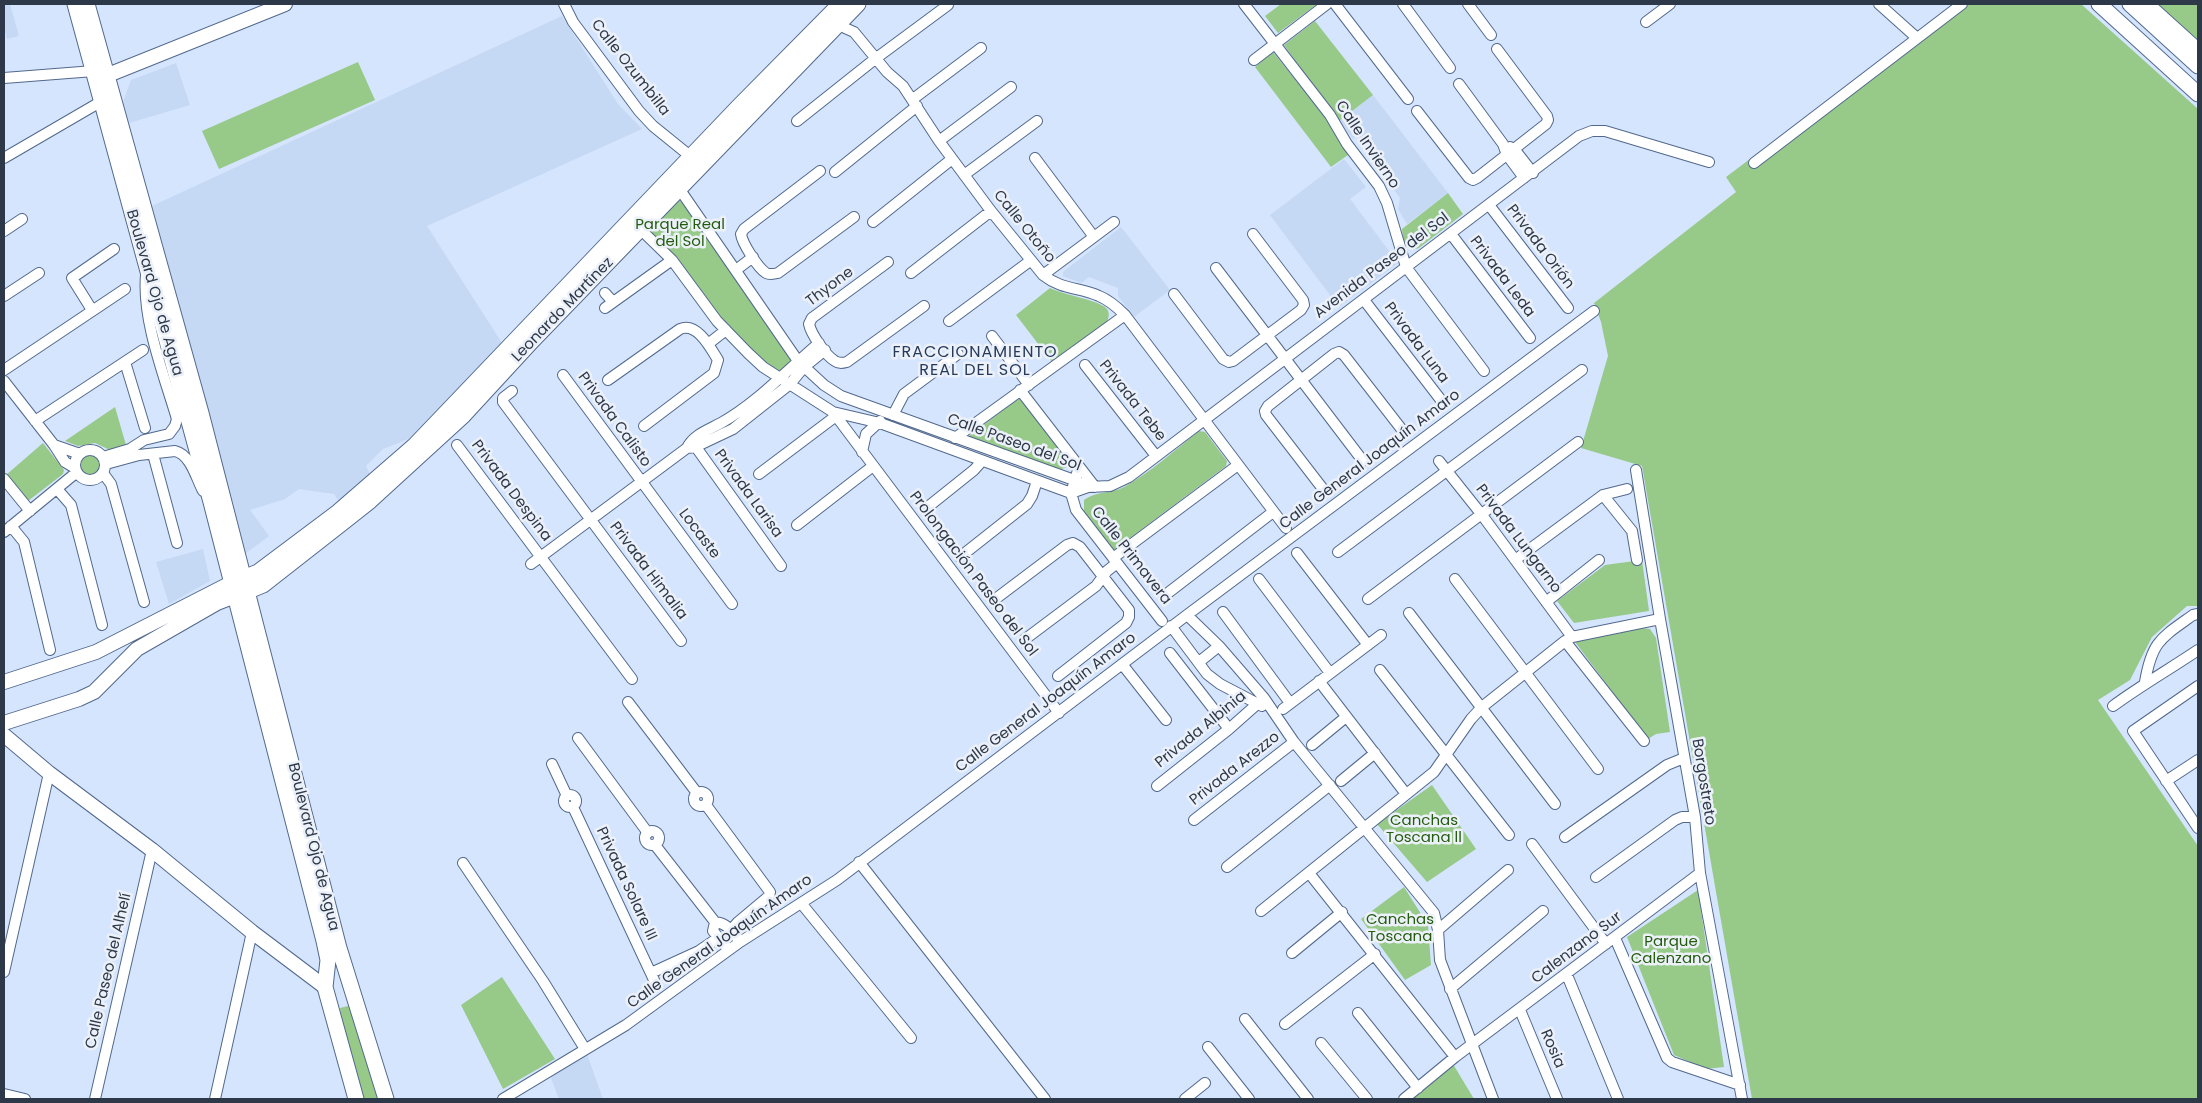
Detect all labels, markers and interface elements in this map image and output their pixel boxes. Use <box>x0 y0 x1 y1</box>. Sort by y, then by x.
street label: Calle Ozumbilla <box>587 16 673 120</box>
street label: Calle Invierno <box>1331 98 1403 192</box>
street label: Calle Otoño <box>989 187 1059 267</box>
street label: Privada Orión <box>1502 201 1578 293</box>
street label: Boulevard Ojo de Agua <box>122 208 186 378</box>
street label: Avenida Paseo del Sol <box>1311 209 1453 323</box>
park label: Parque Real del Sol <box>635 216 725 251</box>
street label: Privada Leda <box>1466 233 1538 321</box>
street label: Leonardo Martínez <box>509 254 617 366</box>
street label: Thyone <box>803 263 857 311</box>
street label: Privada Luna <box>1380 299 1452 387</box>
district label: FRACCIONAMIENTO REAL DEL SOL <box>891 343 1059 381</box>
street label: Privada Tebe <box>1095 357 1169 445</box>
street label: Privada Calisto <box>574 369 654 471</box>
street label: Calle General Joaquín Amaro <box>1276 386 1464 534</box>
street label: Calle Paseo del Sol <box>945 410 1083 476</box>
street label: Privada Despina <box>467 437 555 545</box>
street label: Privada Larisa <box>710 446 786 542</box>
street label: Privada Lungarno <box>1471 481 1565 597</box>
street label: Prolongación Paseo del Sol <box>905 488 1041 660</box>
street label: Calle Primavera <box>1087 503 1175 609</box>
street label: Locaste <box>674 505 724 563</box>
street label: Privada Himalia <box>605 518 691 624</box>
street label: Calle General Joaquín Amaro <box>952 629 1140 777</box>
street label: Privada Albinia <box>1152 688 1250 772</box>
street label: Privada Arezzo <box>1186 728 1284 810</box>
street label: Borgostreto <box>1687 737 1719 827</box>
street label: Boulevard Ojo de Agua <box>283 761 343 933</box>
park label: Canchas Toscana ll <box>1386 812 1462 847</box>
street label: Privada Solare III <box>592 824 660 944</box>
street label: Calle General Joaquín Amaro <box>624 871 816 1013</box>
street label: Calle Paseo del Alhelí <box>82 891 136 1051</box>
street label: Calenzano Sur <box>1528 908 1626 988</box>
park label: Canchas Toscana <box>1366 911 1434 946</box>
park label: Parque Calenzano <box>1631 933 1711 968</box>
street label: Rosia <box>1536 1027 1568 1071</box>

